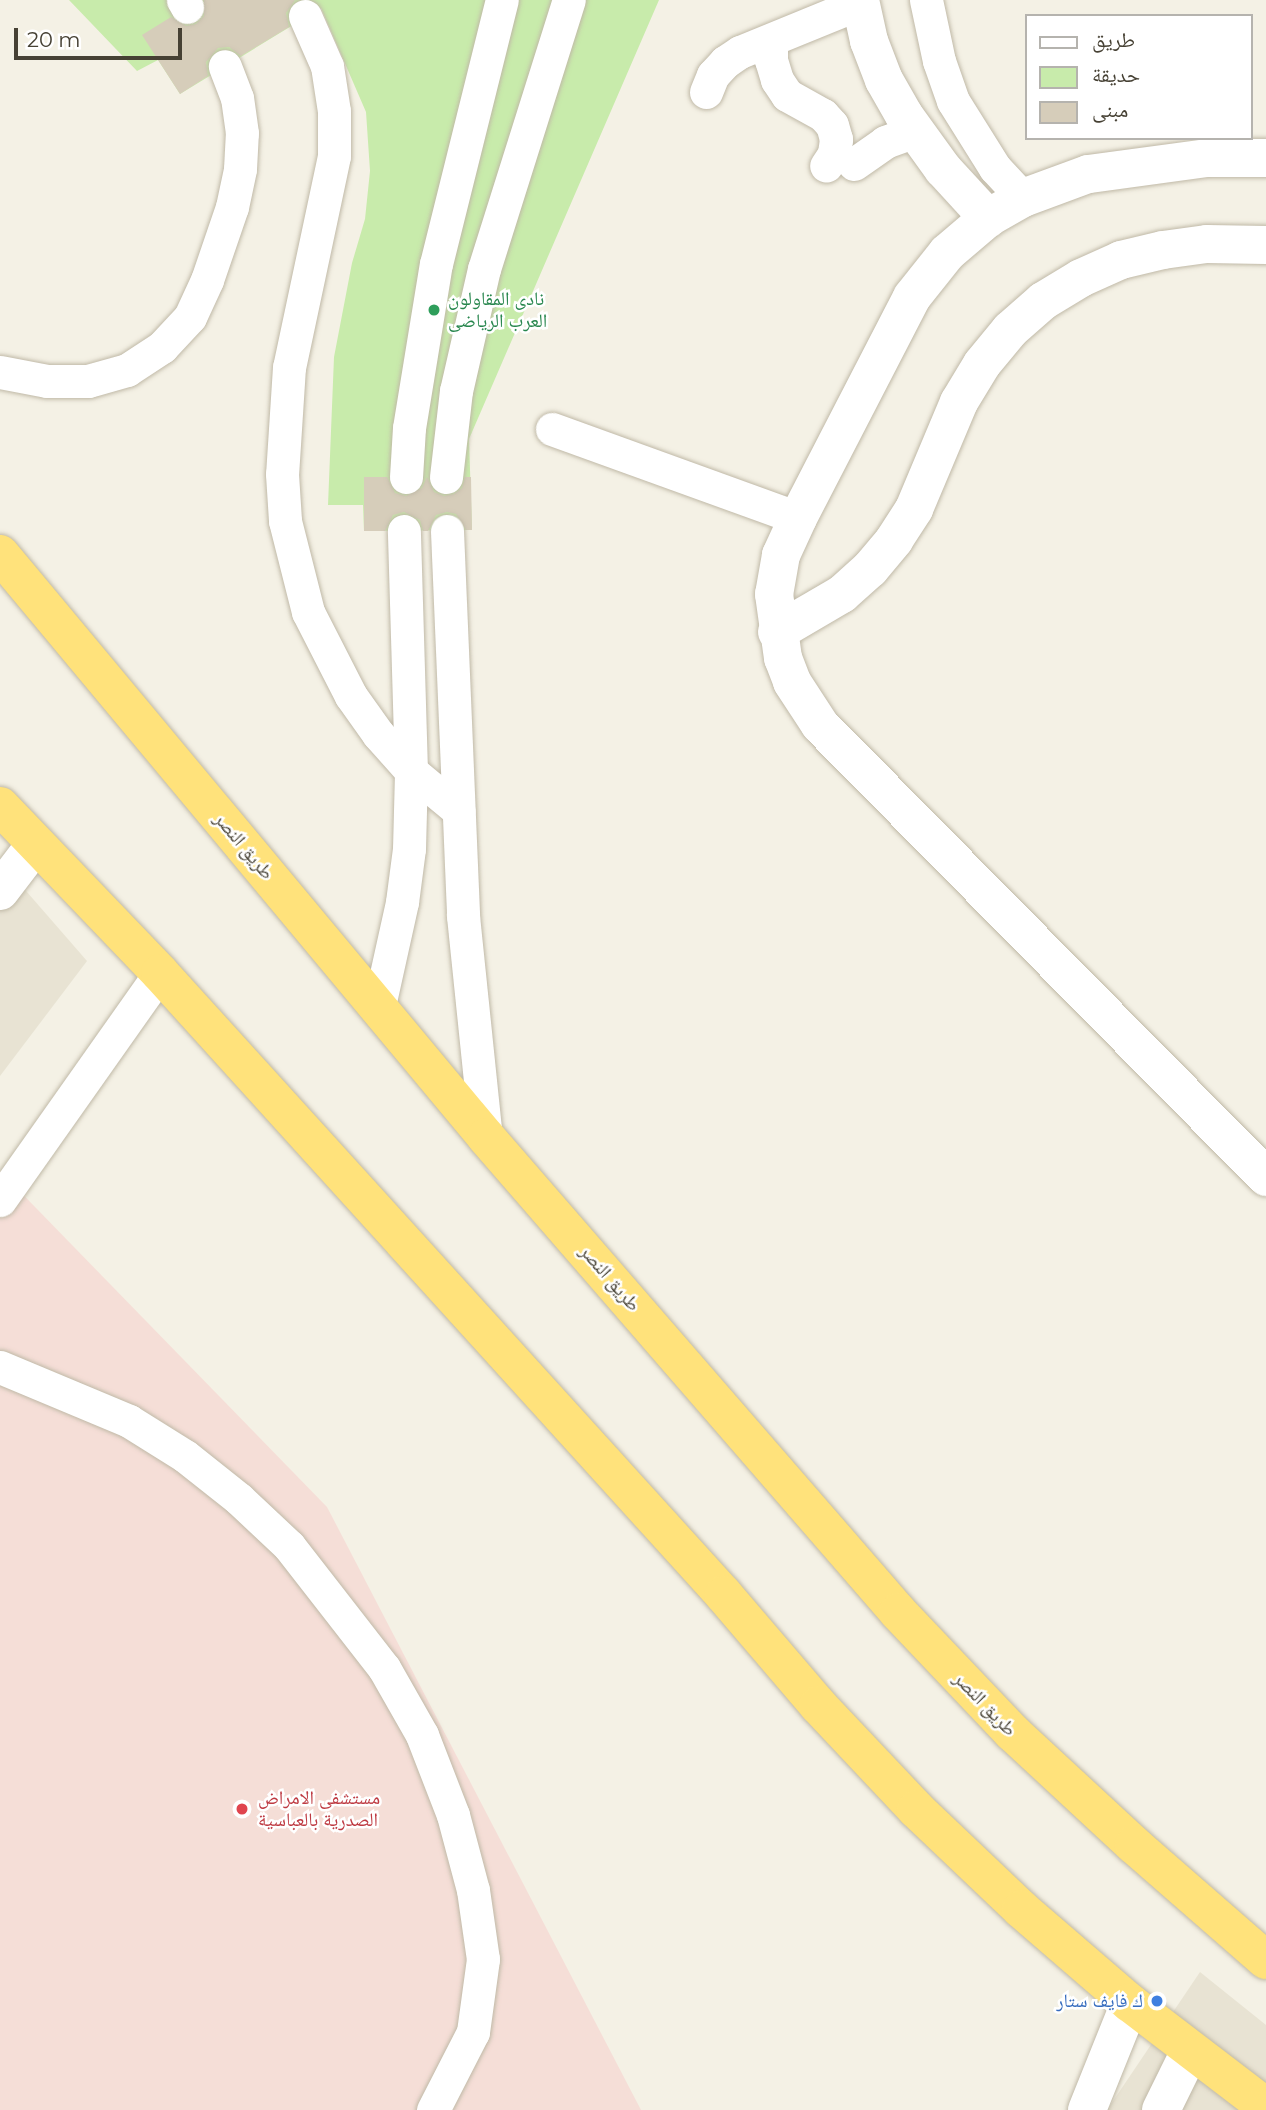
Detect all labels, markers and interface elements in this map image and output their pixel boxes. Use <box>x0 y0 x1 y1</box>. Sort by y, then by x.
scale bar <box>18 14 186 58</box>
legend <box>1024 14 1252 140</box>
text: 20 m <box>27 27 81 52</box>
text: طريق <box>1092 27 1135 52</box>
text: حديقة <box>1092 62 1140 87</box>
text: مبنى <box>1092 97 1128 122</box>
place label: نادى المقاولون العرب الرياضى <box>448 288 547 332</box>
marker: نادى المقاولون العرب الرياضى <box>426 302 442 318</box>
street label: طريق النصر <box>209 808 279 884</box>
street label: طريق النصر <box>575 1240 645 1316</box>
street label: طريق النصر <box>949 1667 1021 1741</box>
place label: مستشفى الامراض الصدرية بالعباسية <box>258 1787 380 1831</box>
marker: مستشفى الامراض الصدرية بالعباسية <box>232 1799 252 1819</box>
place label: ك فايف ستار <box>1056 1990 1143 2012</box>
marker: ك فايف ستار <box>1149 1993 1165 2009</box>

